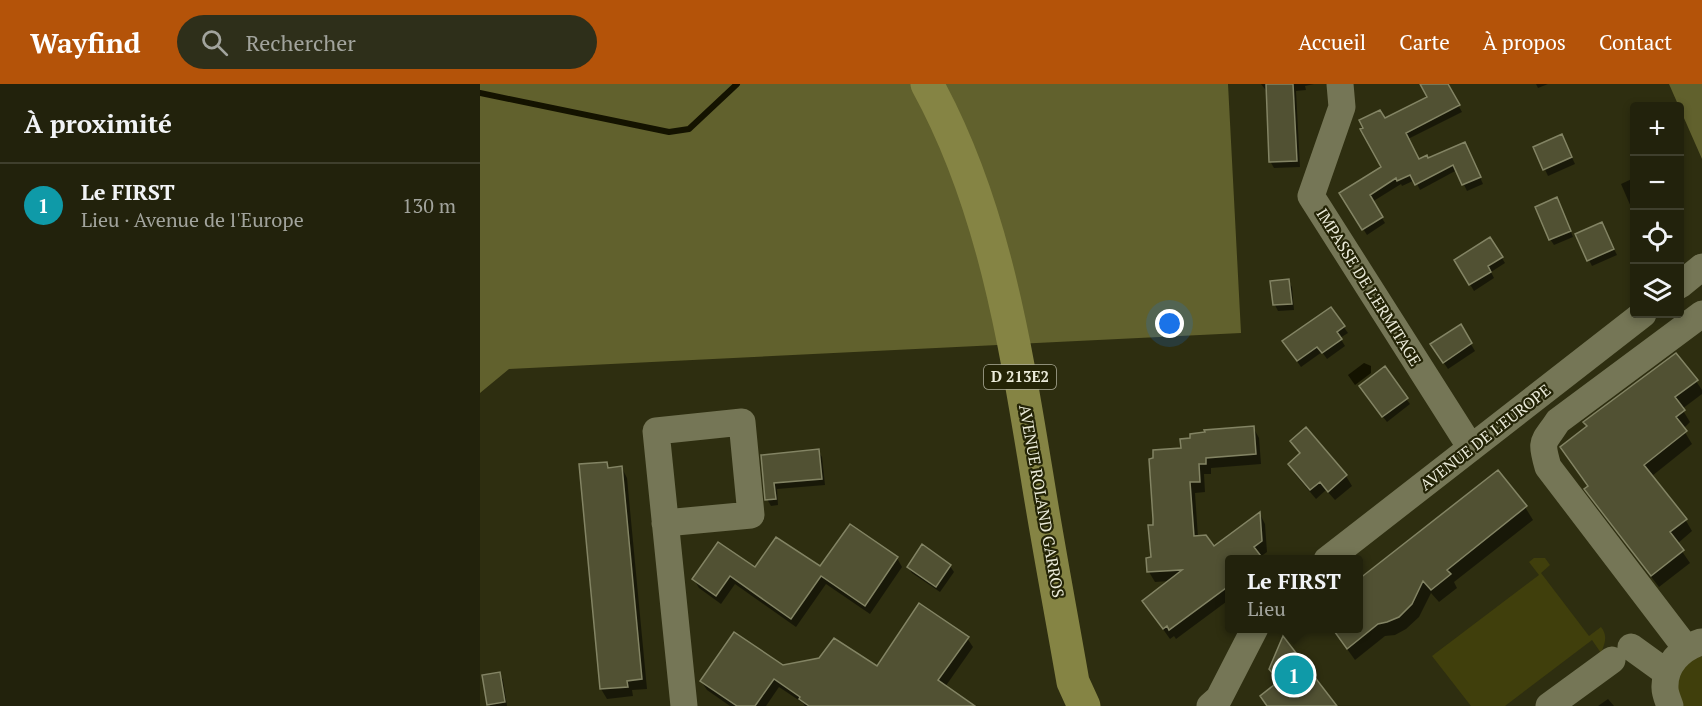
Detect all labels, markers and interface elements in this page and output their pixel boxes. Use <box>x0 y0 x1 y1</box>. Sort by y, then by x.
search box <box>177 15 597 69</box>
text: Wayfind <box>30 24 141 61</box>
icon: search <box>198 26 231 59</box>
text: Rechercher <box>246 28 356 57</box>
text: Accueil <box>1298 28 1366 56</box>
text: Carte <box>1399 28 1450 56</box>
text: À propos <box>1483 28 1566 56</box>
text: Contact <box>1599 28 1672 56</box>
map controls <box>1630 102 1684 318</box>
button: + <box>1630 102 1684 156</box>
text: À proximité <box>24 106 172 140</box>
button: − <box>1630 156 1684 210</box>
text: Le FIRST <box>81 177 175 206</box>
text: 1 <box>38 192 49 219</box>
text: 130 m <box>402 192 456 219</box>
street label: IMPASSE DE L'ERMITAGE <box>1311 204 1427 370</box>
text: Lieu · Avenue de l'Europe <box>81 206 304 233</box>
button: locate <box>1630 210 1684 264</box>
button: layers <box>1630 264 1684 318</box>
your location <box>1155 309 1184 338</box>
road number: D 213E2 <box>984 365 1056 389</box>
street label: AVENUE DE L'EUROPE <box>1415 379 1555 495</box>
street label: AVENUE ROLAND GARROS <box>1014 403 1070 599</box>
popup <box>1225 555 1363 633</box>
text: Le FIRST <box>1247 566 1341 595</box>
text: Lieu <box>1247 595 1286 622</box>
pin: 1 <box>1274 652 1314 698</box>

